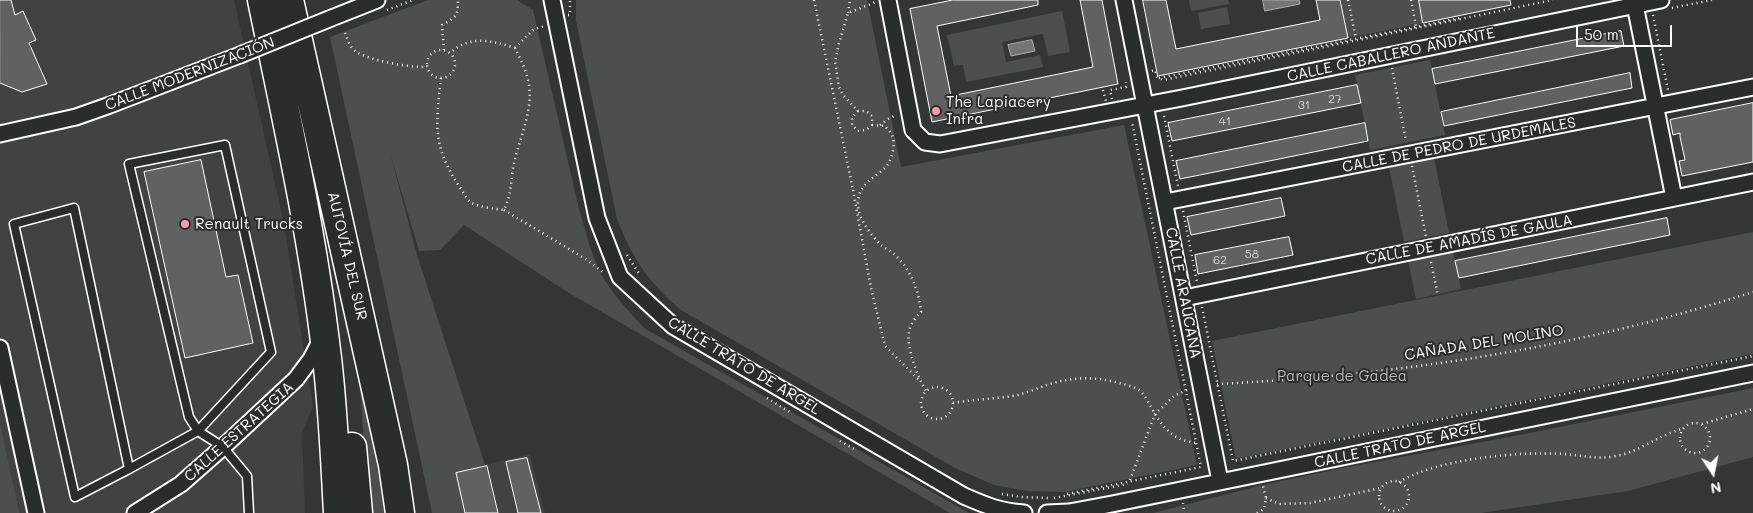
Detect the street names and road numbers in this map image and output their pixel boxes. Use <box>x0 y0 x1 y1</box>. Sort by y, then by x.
street label: CALLE CABALLERO ANDANTE <box>1286 24 1496 86</box>
street label: CALLE MODERNIZACIÓN <box>103 33 277 115</box>
street label: CALLE DE PEDRO DE URDEMALES <box>1341 113 1577 177</box>
street label: AUTOVÍA DEL SUR <box>323 190 371 322</box>
street label: CALLE DE AMADÍS DE GAULA <box>1364 211 1574 269</box>
street label: CALLE ARAUCANA <box>1161 226 1205 360</box>
street label: CALLE TRATO DE ARGEL <box>664 313 824 419</box>
street label: CAÑADA DEL MOLINO <box>1403 322 1565 364</box>
street label: CALLE ESTRATEGIA <box>181 378 297 486</box>
street label: CALLE TRATO DE ARGEL <box>1313 418 1487 472</box>

